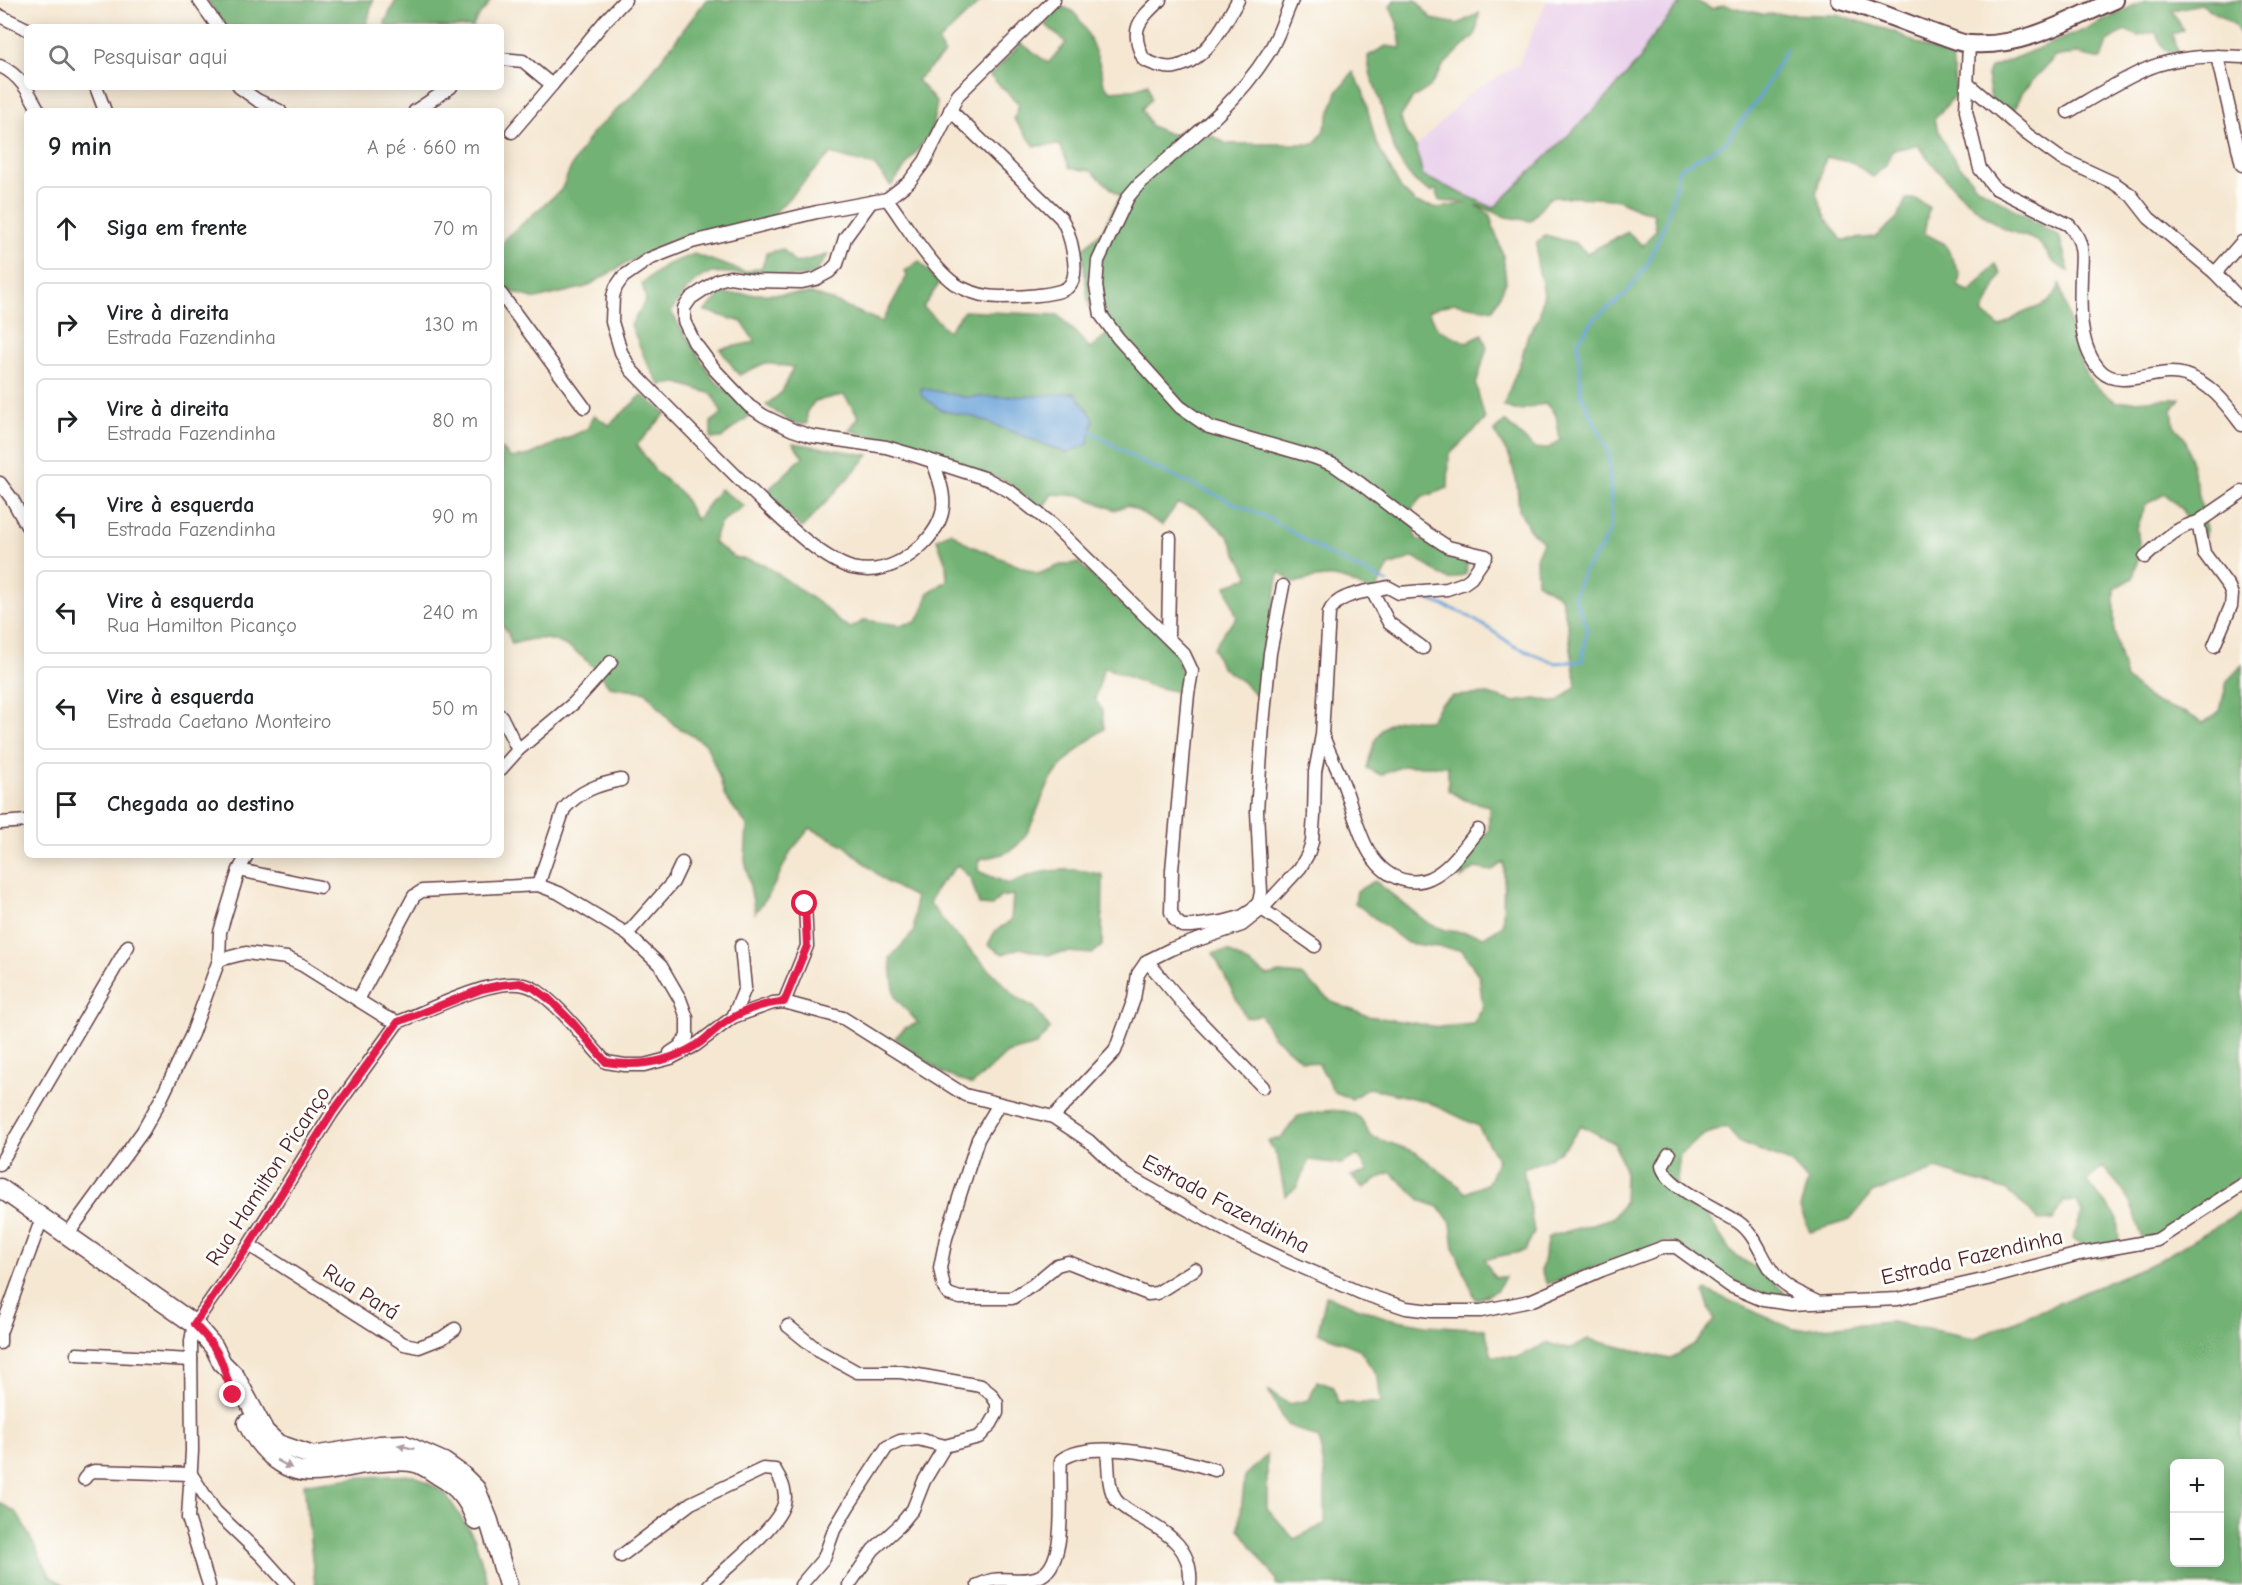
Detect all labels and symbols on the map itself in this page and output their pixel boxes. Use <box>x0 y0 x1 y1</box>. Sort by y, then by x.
route start <box>791 890 817 916</box>
street label: Rua Hamilton Picanço <box>200 1081 336 1271</box>
street label: Estrada Fazendinha <box>1138 1149 1314 1259</box>
street label: Estrada Fazendinha <box>1879 1223 2065 1291</box>
street label: Rua Pará <box>318 1258 404 1326</box>
route end <box>219 1381 245 1407</box>
one-way arrow <box>397 1441 415 1451</box>
one-way arrow <box>276 1459 293 1469</box>

